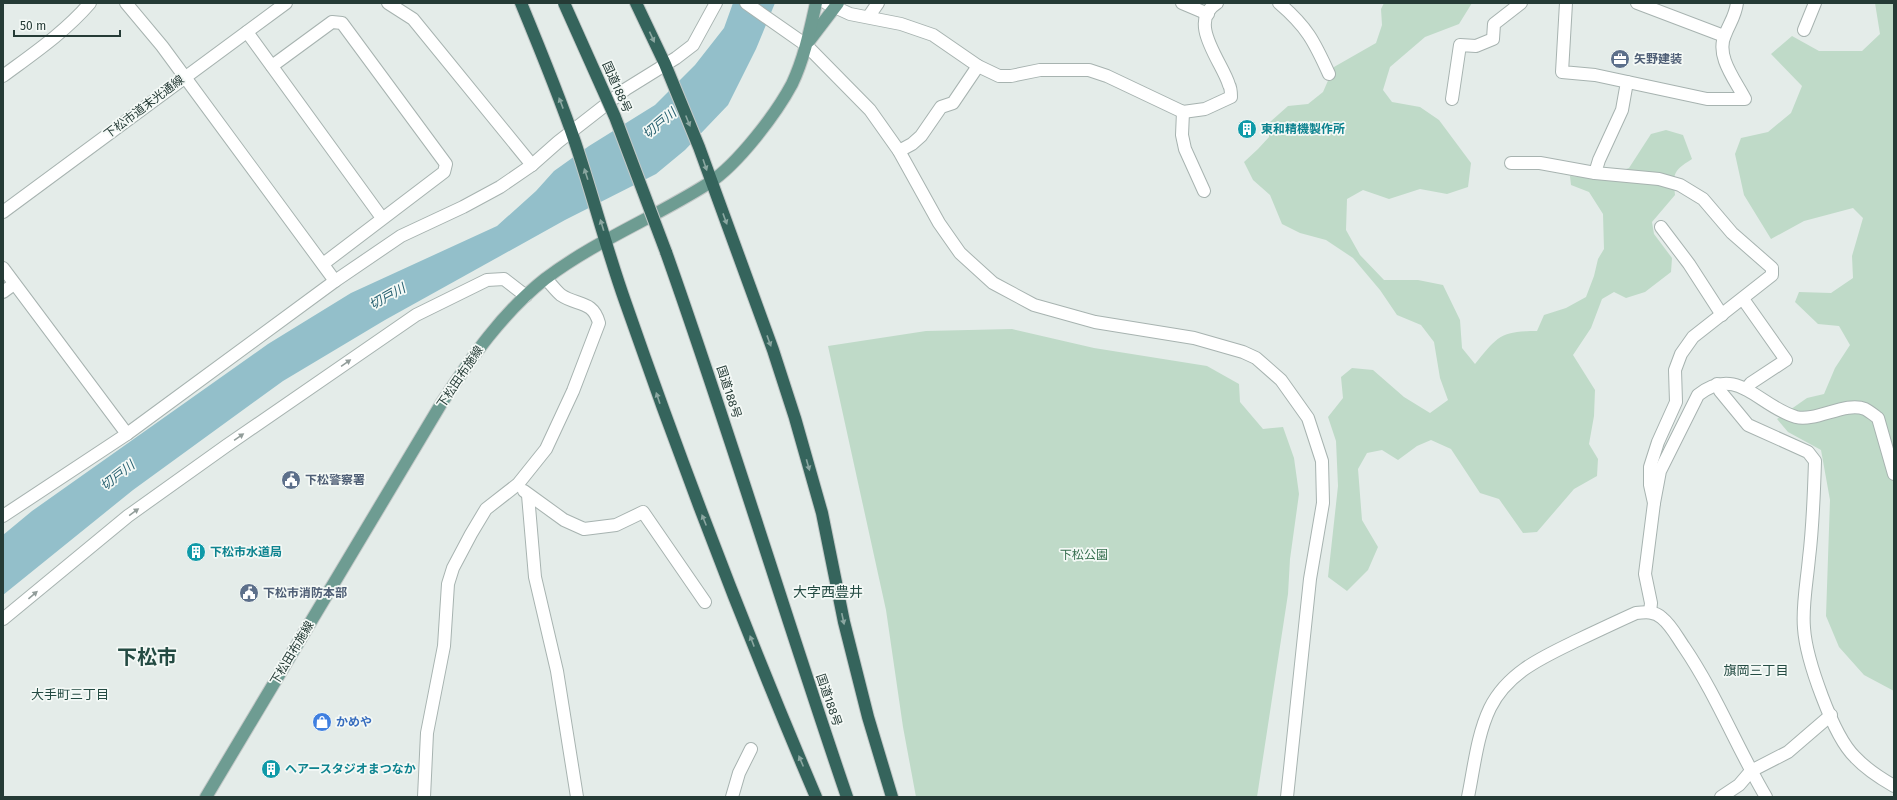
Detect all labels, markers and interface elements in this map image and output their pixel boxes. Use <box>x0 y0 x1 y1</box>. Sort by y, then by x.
scale bar <box>14 12 120 38</box>
text: 50 m <box>20 19 46 33</box>
one-way arrow <box>649 32 655 43</box>
office icon: 矢野建装 <box>1609 48 1631 70</box>
place label: 矢野建装 <box>1634 52 1682 66</box>
street label: 国道188号 <box>600 59 634 115</box>
street label: 下松市道末光通線 <box>101 73 187 141</box>
one-way arrow <box>557 97 563 109</box>
water label: 切戸川 <box>640 104 681 142</box>
one-way arrow <box>685 115 691 126</box>
building icon: 東和精機製作所 <box>1236 118 1258 140</box>
place label: 東和精機製作所 <box>1261 122 1345 136</box>
one-way arrow <box>702 159 708 171</box>
one-way arrow <box>582 168 588 180</box>
one-way arrow <box>722 213 728 225</box>
one-way arrow <box>599 219 605 231</box>
water label: 切戸川 <box>367 279 410 312</box>
one-way arrow <box>767 335 773 347</box>
street label: 下松田布施線 <box>434 343 486 411</box>
one-way arrow <box>341 359 351 367</box>
street label: 国道188号 <box>714 364 744 420</box>
one-way arrow <box>655 392 661 404</box>
one-way arrow <box>234 433 245 441</box>
water label: 切戸川 <box>97 456 139 493</box>
one-way arrow <box>806 458 812 471</box>
public building icon: 下松警察署 <box>280 469 302 491</box>
place label: 下松警察署 <box>305 473 365 487</box>
one-way arrow <box>128 508 139 516</box>
one-way arrow <box>701 513 707 525</box>
building icon: 下松市水道局 <box>185 541 207 563</box>
place label: 下松市水道局 <box>210 545 282 559</box>
park label: 下松公園 <box>1060 548 1108 562</box>
public building icon: 下松市消防本部 <box>238 582 260 604</box>
district label: 大字西豊井 <box>793 584 863 601</box>
place label: 下松市消防本部 <box>263 586 347 600</box>
one-way arrow <box>28 590 38 599</box>
one-way arrow <box>841 613 847 625</box>
street label: 下松田布施線 <box>267 619 317 687</box>
one-way arrow <box>749 635 755 646</box>
district label: 下松市 <box>117 645 177 669</box>
district label: 旗岡三丁目 <box>1723 663 1789 678</box>
street label: 国道188号 <box>814 672 844 728</box>
district label: 大手町三丁目 <box>31 687 109 702</box>
shop icon: かめや <box>311 711 333 733</box>
place label: かめや <box>336 715 372 729</box>
one-way arrow <box>797 755 803 767</box>
building icon: ヘアースタジオまつなか <box>260 758 282 780</box>
place label: ヘアースタジオまつなか <box>285 762 416 776</box>

